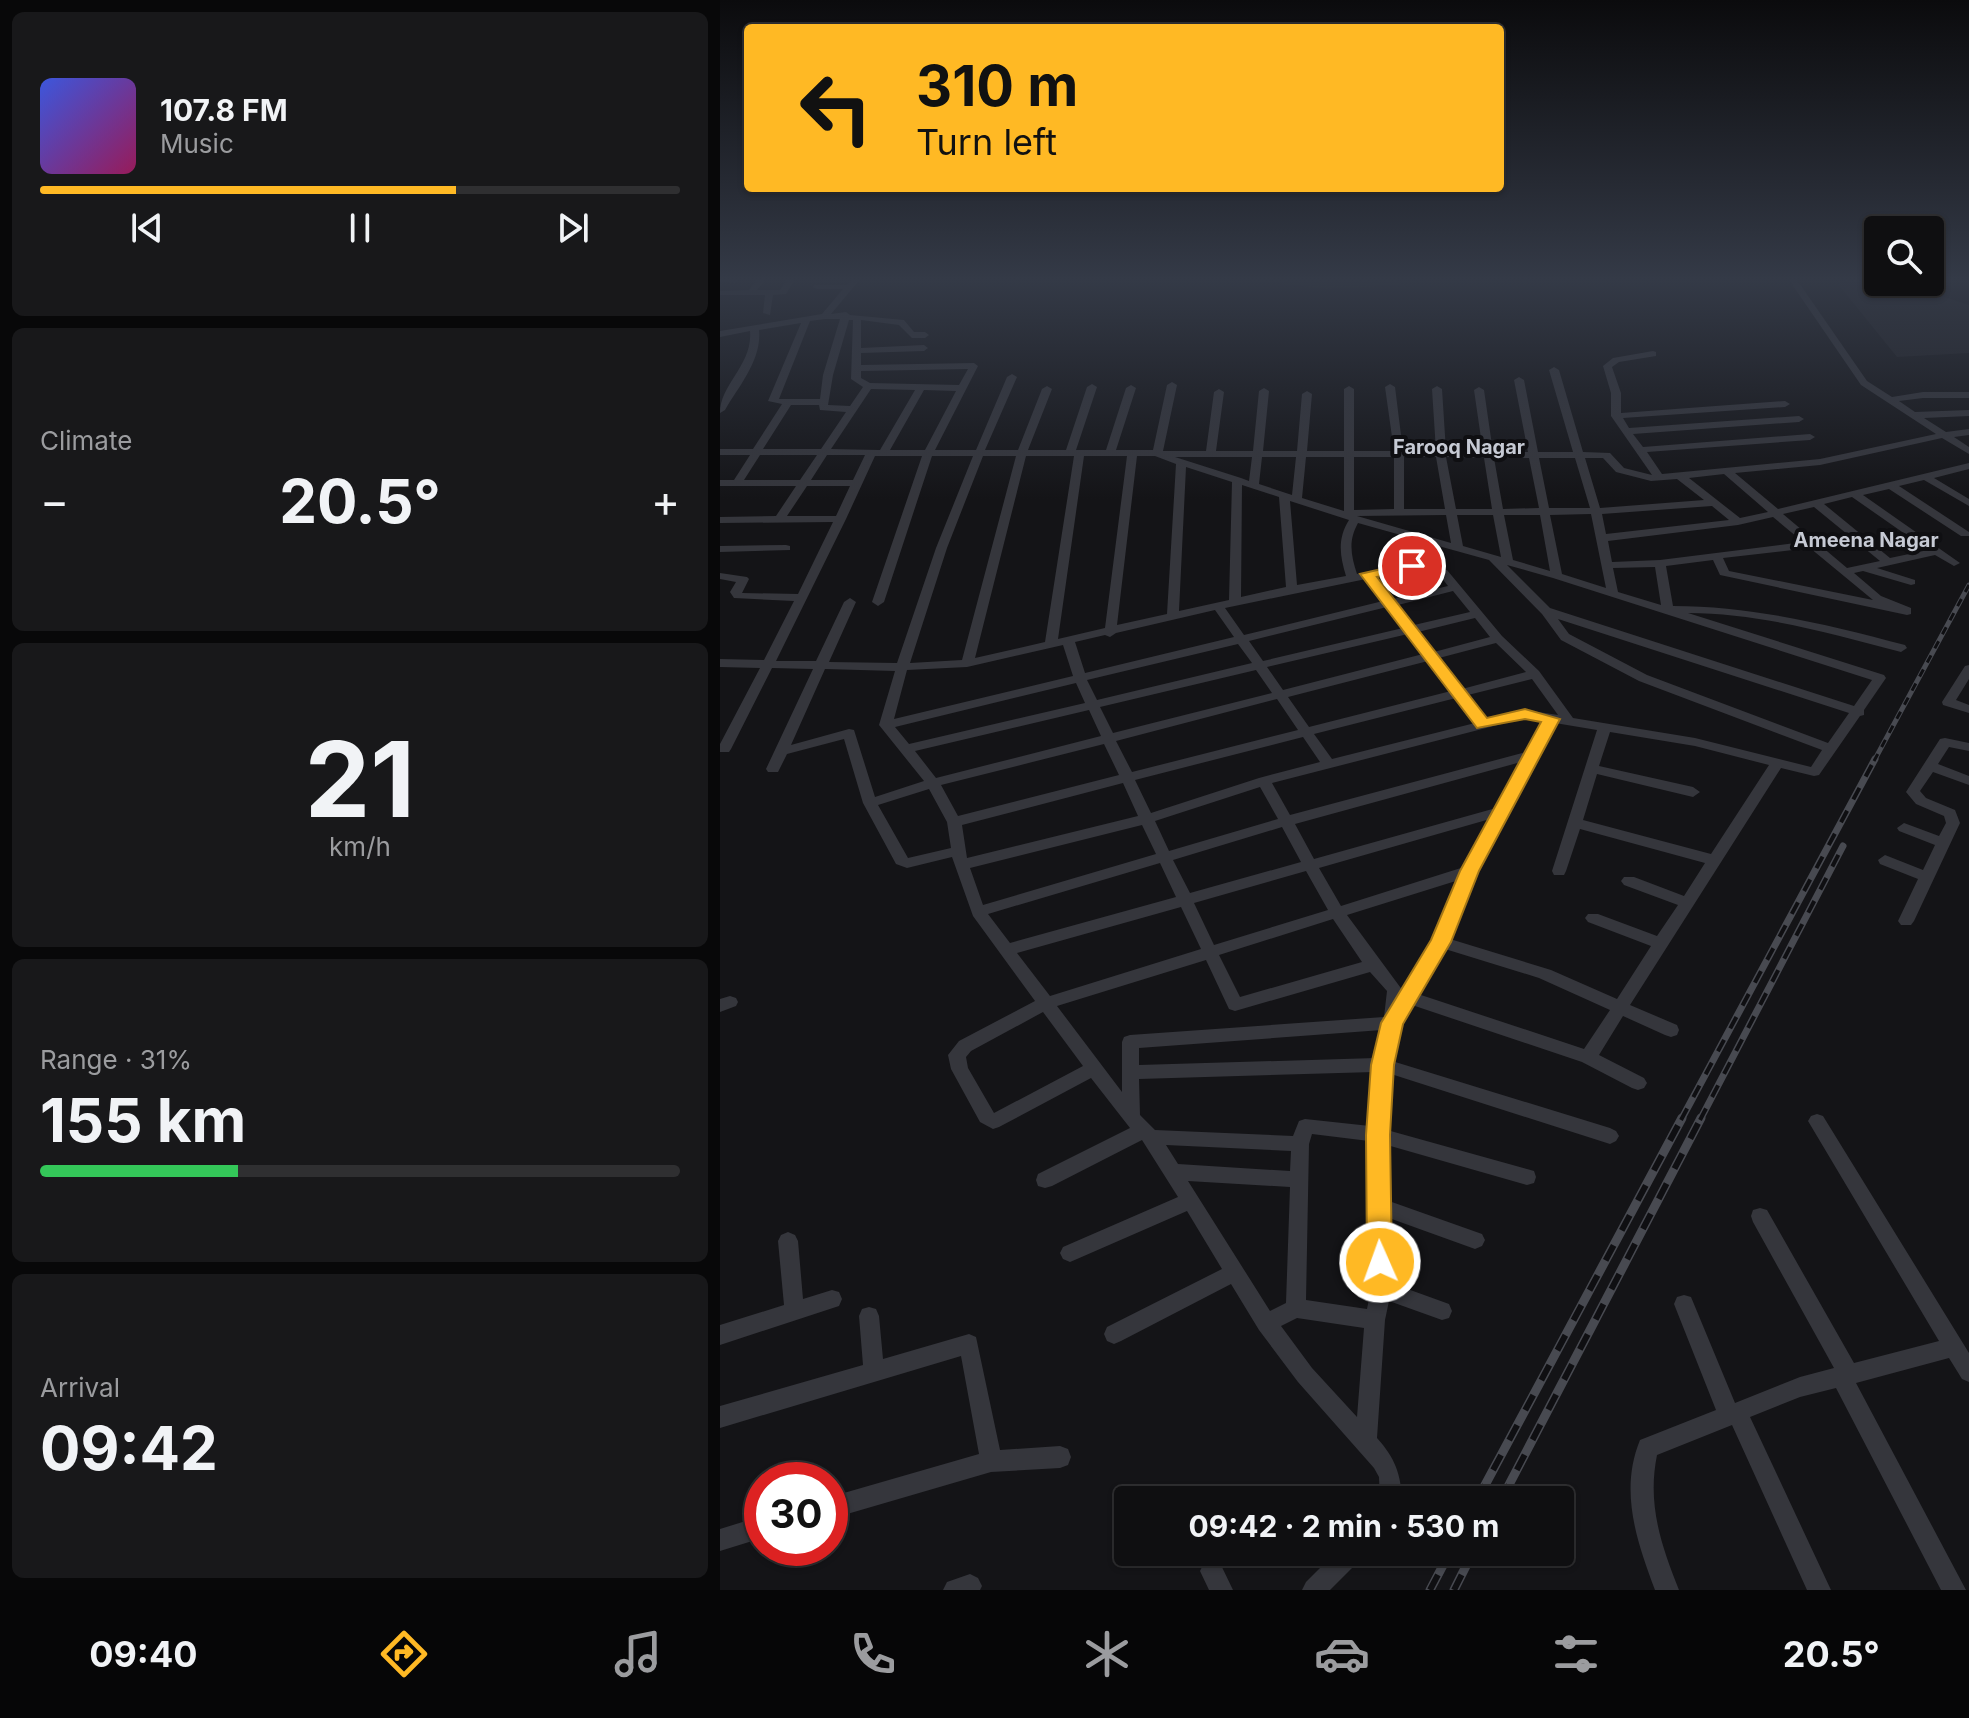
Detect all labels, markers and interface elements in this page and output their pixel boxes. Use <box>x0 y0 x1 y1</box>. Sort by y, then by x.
text: 310 m <box>916 52 1078 120</box>
icon: left <box>784 56 888 160</box>
text: 107.8 FM <box>160 92 288 128</box>
text: Turn left <box>916 120 1057 164</box>
text: Music <box>160 128 234 159</box>
icon: previous <box>125 206 169 250</box>
icon: pause <box>338 206 382 250</box>
icon: next <box>551 206 595 250</box>
map controls <box>1864 216 1944 296</box>
button: search <box>1864 216 1944 296</box>
text: Climate <box>40 425 132 456</box>
district label: Farooq Nagar <box>1393 435 1525 459</box>
text: 20.5° <box>279 465 441 537</box>
text: − <box>40 474 69 528</box>
text: + <box>651 474 680 528</box>
district label: Ameena Nagar <box>1793 528 1939 552</box>
pin <box>1378 532 1446 600</box>
icon: arrive <box>1390 544 1434 588</box>
text: 21 <box>305 716 415 842</box>
text: km/h <box>329 831 391 862</box>
text: Range · 31% <box>40 1044 192 1075</box>
text: 155 km <box>40 1084 246 1156</box>
position arrow <box>1338 1220 1422 1304</box>
text: Arrival <box>40 1372 120 1403</box>
text: 09:42 <box>40 1412 218 1484</box>
speed limit sign: 30 <box>744 1462 848 1566</box>
text: 09:42 · 2 min · 530 m <box>1189 1508 1499 1544</box>
icon: directions <box>376 1626 432 1682</box>
icon: music <box>610 1626 666 1682</box>
icon: phone <box>845 1626 901 1682</box>
icon: climate <box>1079 1626 1135 1682</box>
icon: car <box>1314 1626 1370 1682</box>
icon: filters <box>1548 1626 1604 1682</box>
text: 09:40 <box>89 1632 198 1676</box>
text: 20.5° <box>1783 1632 1880 1676</box>

